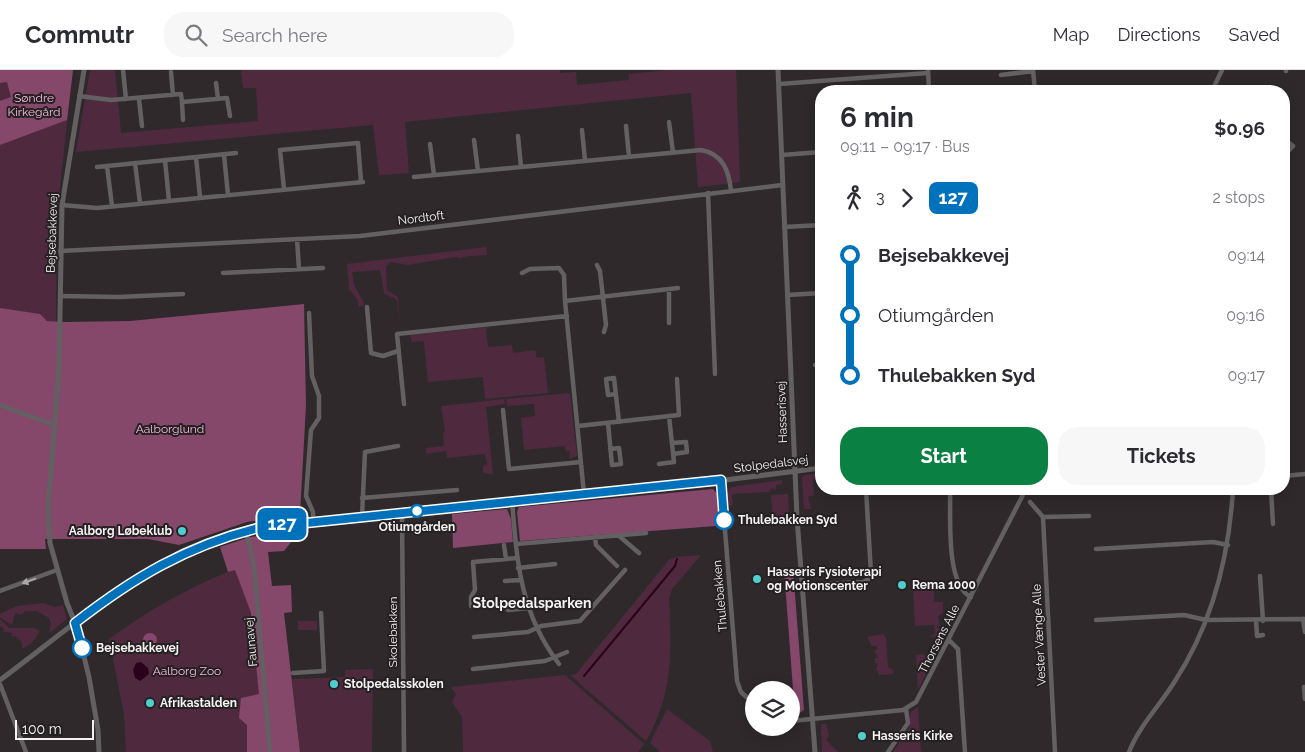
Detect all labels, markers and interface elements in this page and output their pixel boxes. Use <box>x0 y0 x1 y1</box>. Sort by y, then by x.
search box <box>164 12 514 57</box>
text: Commutr <box>25 20 134 49</box>
icon: search <box>182 21 210 49</box>
text: Search here <box>222 24 327 46</box>
text: Map <box>1053 24 1089 45</box>
text: Directions <box>1117 24 1201 45</box>
text: Saved <box>1229 24 1280 45</box>
park label: Søndre Kirkegård <box>7 91 61 119</box>
text: 6 min <box>840 101 914 134</box>
text: $0.96 <box>1214 117 1265 139</box>
text: 09:11 – 09:17 · Bus <box>840 137 970 156</box>
icon: walk <box>840 184 868 212</box>
icon: forward <box>893 184 921 212</box>
text: 127 <box>939 187 968 208</box>
text: 3 <box>876 188 885 207</box>
text: 2 stops <box>1213 188 1265 207</box>
street label: Bejsebakkevej <box>44 193 60 273</box>
street label: Nordtoft <box>397 208 445 228</box>
text: Bejsebakkevej <box>878 244 1009 266</box>
text: 09:14 <box>1227 246 1265 265</box>
text: Otiumgården <box>878 304 994 326</box>
text: 09:16 <box>1226 306 1265 325</box>
text: Thulebakken Syd <box>878 364 1035 386</box>
text: 09:17 <box>1228 366 1265 385</box>
street label: Hasserisvej <box>774 381 790 443</box>
park label: Aalborglund <box>136 422 204 436</box>
button: Start <box>840 427 1048 485</box>
button: Tickets <box>1058 427 1265 485</box>
street label: Stolpedalsvej <box>733 452 809 476</box>
marker: Otiumgården <box>410 504 424 518</box>
line badge: 127 <box>253 508 311 540</box>
marker: Thulebakken Syd <box>714 510 734 530</box>
text: 127 <box>267 513 297 534</box>
place label: Thulebakken Syd <box>738 513 838 527</box>
place label: Otiumgården <box>379 520 455 534</box>
place label: Aalborg Løbeklub <box>69 524 172 538</box>
marker: Aalborg Løbeklub <box>176 525 188 537</box>
street label: Thulebakken <box>710 559 730 633</box>
place label: Hasseris Fysioterapi og Motionscenter <box>767 565 882 593</box>
marker: Hasseris Fysioterapi og Motionscenter <box>751 573 763 585</box>
one-way arrow <box>21 577 36 585</box>
place label: Rema 1000 <box>912 578 976 592</box>
marker: Rema 1000 <box>896 579 908 591</box>
street label: Vester Vænge Alle <box>1029 584 1049 686</box>
district label: Stolpedalsparken <box>473 595 591 611</box>
street label: Skolebakken <box>386 596 400 668</box>
street label: Thorsens Alle <box>916 602 962 676</box>
street label: Faunavej <box>242 617 260 667</box>
marker: Bejsebakkevej <box>72 638 92 658</box>
place label: Bejsebakkevej <box>96 641 179 655</box>
park label: Aalborg Zoo <box>153 664 221 678</box>
place label: Stolpedalsskolen <box>344 677 444 691</box>
marker: Stolpedalsskolen <box>328 678 340 690</box>
map controls <box>745 681 800 736</box>
button: layers <box>745 681 800 736</box>
place label: Afrikastalden <box>160 696 237 710</box>
marker: Afrikastalden <box>144 697 156 709</box>
scale bar <box>15 717 94 740</box>
text: 100 m <box>22 721 62 737</box>
place label: Hasseris Kirke <box>872 729 953 743</box>
marker: Hasseris Kirke <box>856 730 868 742</box>

